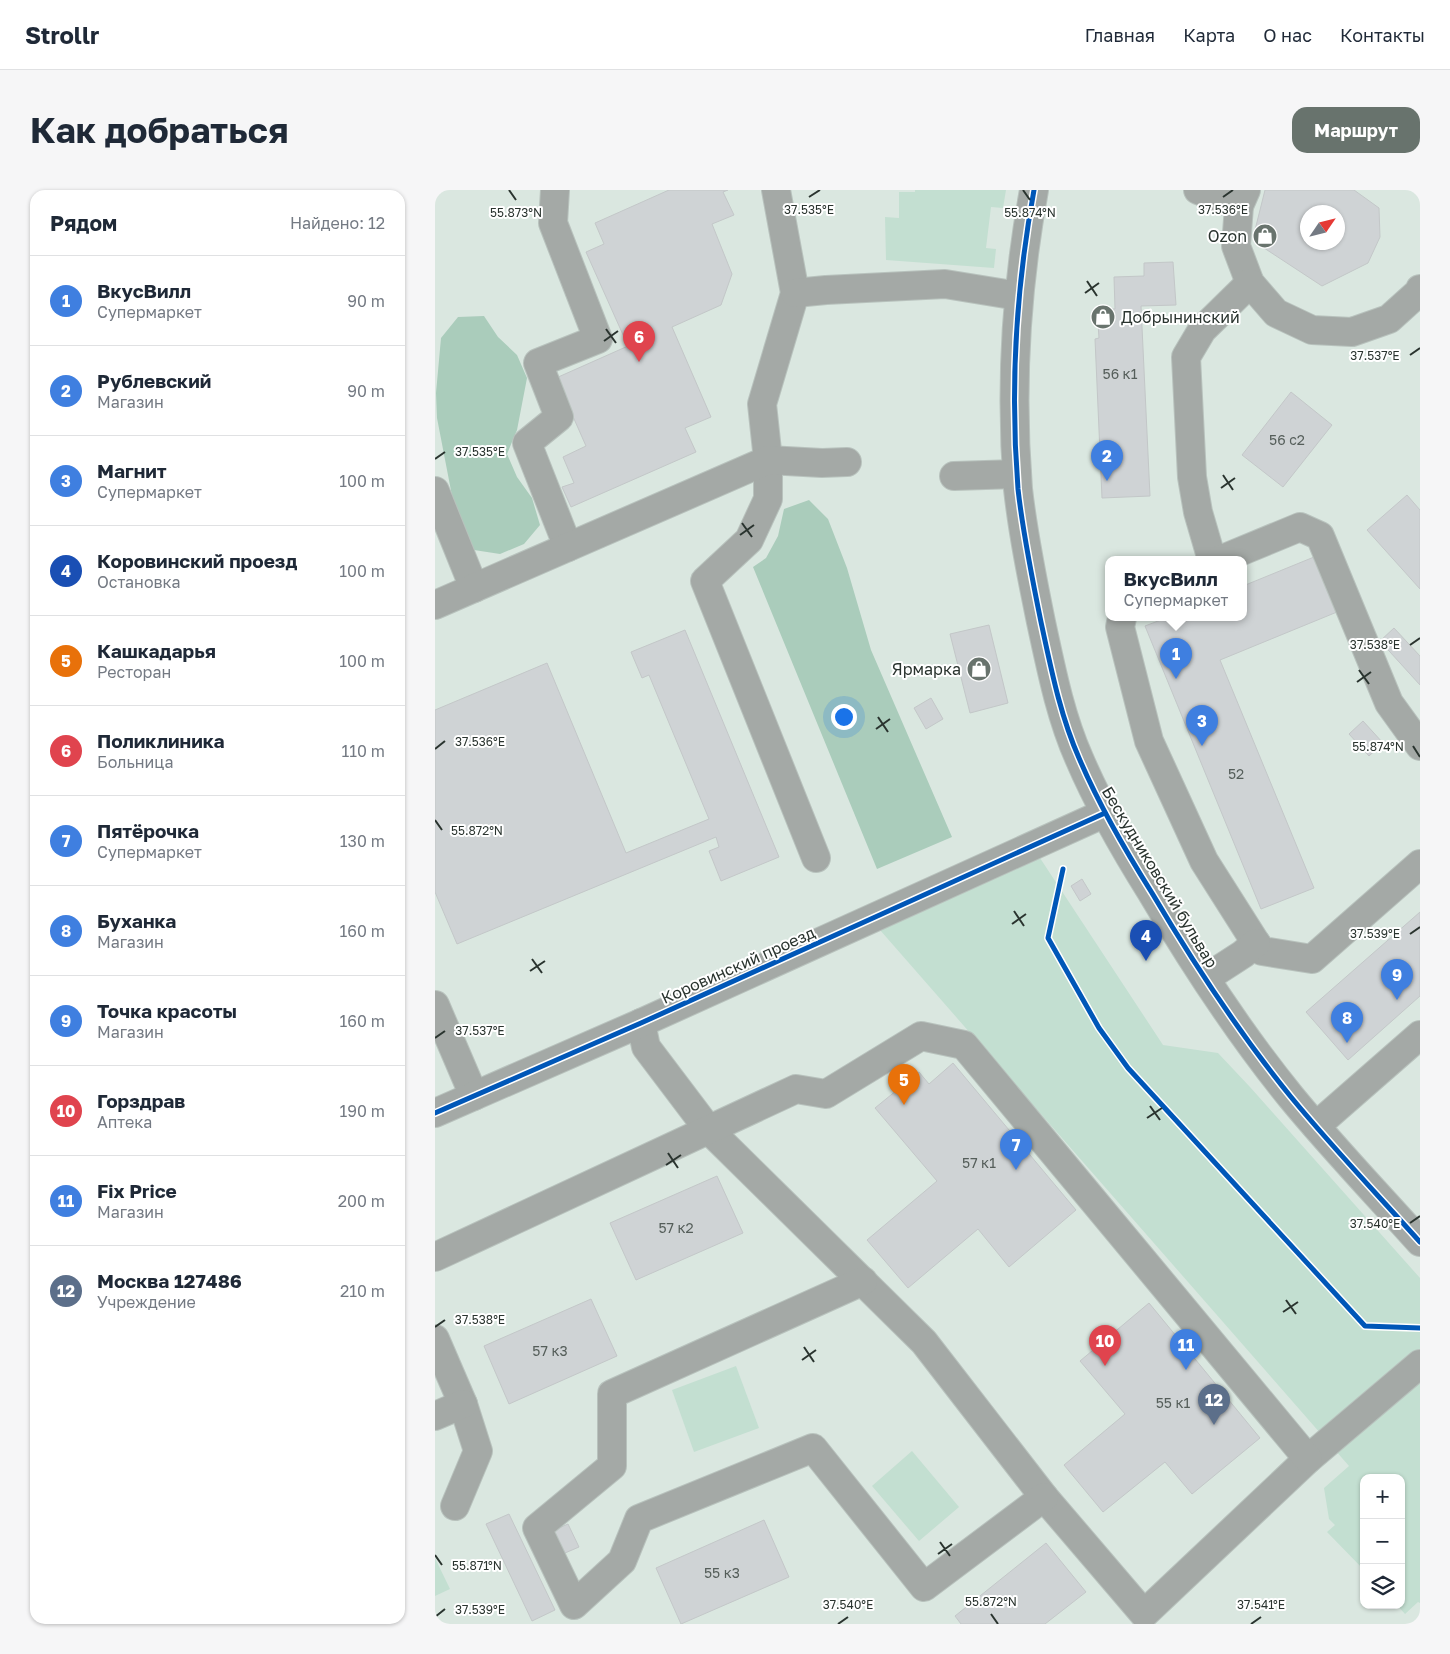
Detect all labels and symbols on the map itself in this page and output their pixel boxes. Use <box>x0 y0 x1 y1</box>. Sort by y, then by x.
text: 37.535°E <box>784 202 834 217</box>
text: 37.536°E <box>1198 202 1248 217</box>
text: 55.873°N <box>490 205 542 220</box>
text: 55.874°N <box>1004 205 1056 220</box>
north arrow <box>1300 205 1345 250</box>
shop icon: Ozon <box>1252 223 1278 249</box>
place label: Ozon <box>1208 226 1247 246</box>
shop icon: Добрынинский <box>1090 304 1116 330</box>
place label: Добрынинский <box>1121 307 1240 327</box>
pin: 6 <box>623 321 655 362</box>
text: 37.537°E <box>1350 348 1400 363</box>
house number: 56 к1 <box>1103 365 1138 382</box>
house number: 56 с2 <box>1269 431 1305 448</box>
pin: 2 <box>1091 440 1123 481</box>
text: 37.535°E <box>455 444 505 459</box>
text: 37.538°E <box>1350 637 1400 652</box>
pin: 1 <box>1160 638 1192 679</box>
shop icon: Ярмарка <box>966 656 992 682</box>
place label: Ярмарка <box>892 659 961 679</box>
your location <box>831 704 857 730</box>
pin: 3 <box>1186 705 1218 746</box>
text: 37.536°E <box>455 734 505 749</box>
text: 55.874°N <box>1352 739 1404 754</box>
house number: 52 <box>1228 765 1244 782</box>
street label: Бескудниковский бульвар <box>1098 783 1222 971</box>
text: 55.872°N <box>451 823 503 838</box>
pin: 4 <box>1130 920 1162 961</box>
street label: Коровинский проезд <box>658 922 818 1008</box>
text: 37.539°E <box>1350 926 1400 941</box>
pin: 9 <box>1381 959 1413 1000</box>
pin: 8 <box>1331 1002 1363 1043</box>
text: 37.537°E <box>455 1023 505 1038</box>
pin: 5 <box>888 1064 920 1105</box>
pin: 7 <box>1000 1129 1032 1170</box>
house number: 57 к1 <box>962 1154 996 1171</box>
text: 37.540°E <box>1350 1216 1400 1231</box>
house number: 57 к2 <box>658 1219 694 1236</box>
text: 37.538°E <box>455 1312 505 1327</box>
pin: 10 <box>1089 1325 1121 1366</box>
pin: 11 <box>1170 1329 1202 1370</box>
house number: 57 к3 <box>532 1342 568 1359</box>
pin: 12 <box>1198 1384 1230 1425</box>
house number: 55 к1 <box>1156 1394 1190 1411</box>
text: 55.871°N <box>452 1558 502 1573</box>
house number: 55 к3 <box>704 1564 740 1581</box>
text: 55.872°N <box>965 1594 1017 1609</box>
text: 37.540°E <box>823 1597 873 1612</box>
text: 37.541°E <box>1237 1597 1285 1612</box>
text: 37.539°E <box>455 1602 505 1617</box>

